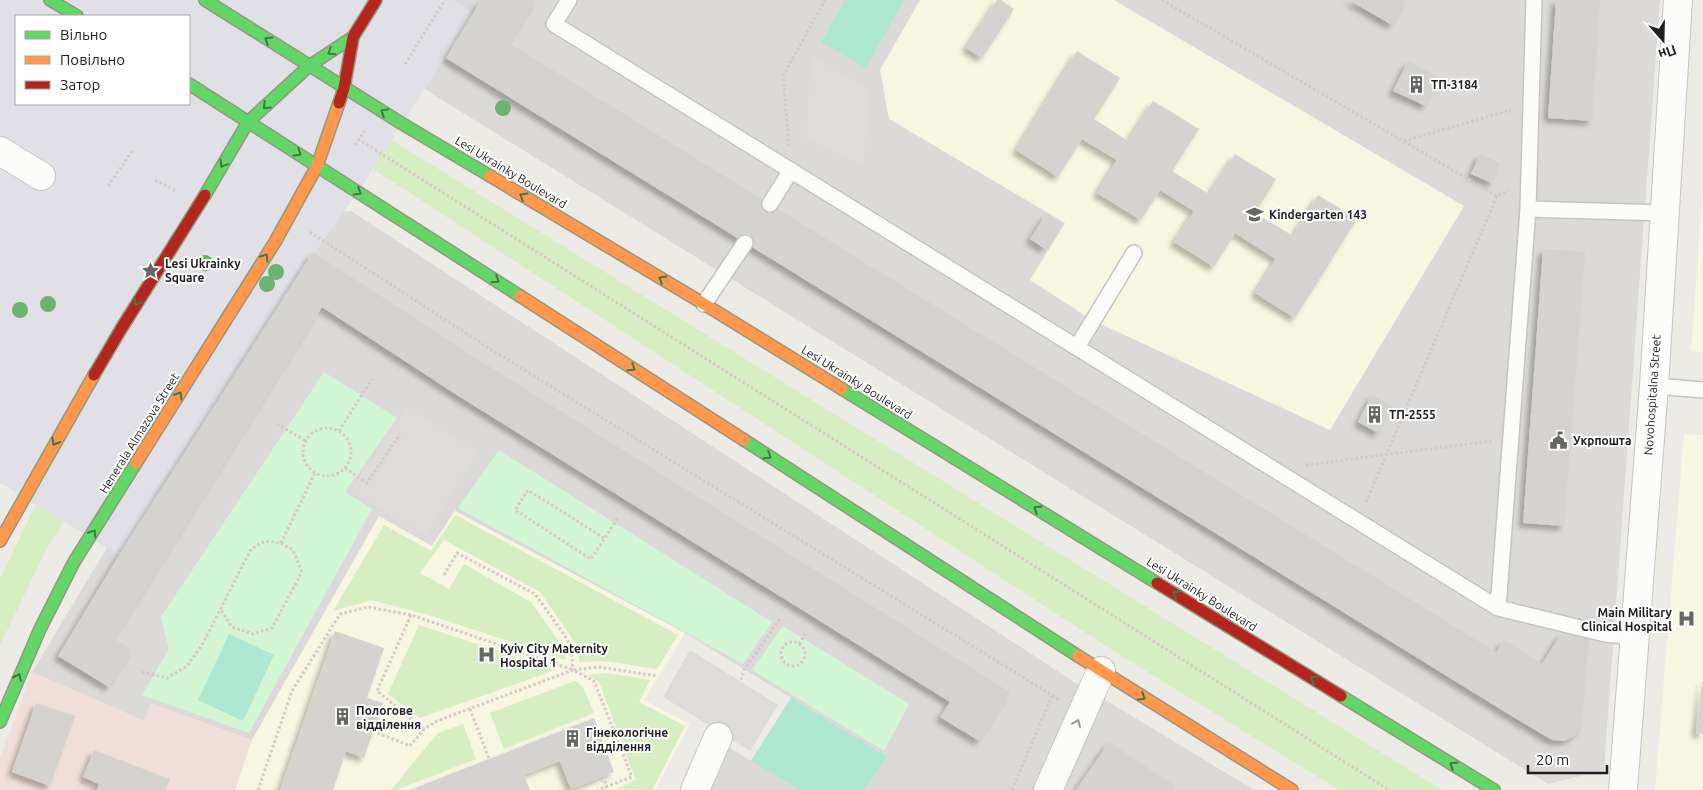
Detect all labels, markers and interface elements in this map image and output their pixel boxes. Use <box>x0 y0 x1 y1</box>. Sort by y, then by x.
legend <box>15 15 190 105</box>
north arrow <box>1638 15 1688 65</box>
text: Вільно <box>60 26 107 43</box>
one-way arrow <box>265 37 274 46</box>
text: Пн <box>1656 42 1679 63</box>
one-way arrow <box>328 45 337 55</box>
text: Повільно <box>60 51 125 68</box>
building icon: ТП-3184 <box>1407 74 1427 94</box>
text: Затор <box>60 76 100 93</box>
place label: ТП-3184 <box>1431 78 1478 91</box>
one-way arrow <box>263 100 272 109</box>
one-way arrow <box>380 109 389 119</box>
street label: Lesi Ukrainky Boulevard <box>453 134 569 210</box>
one-way arrow <box>292 147 301 157</box>
one-way arrow <box>220 158 230 167</box>
one-way arrow <box>353 186 362 196</box>
one-way arrow <box>520 192 529 202</box>
school or university icon: Kindergarten 143 <box>1245 204 1265 224</box>
place label: Kindergarten 143 <box>1269 208 1367 221</box>
one-way arrow <box>259 254 269 263</box>
place label: Lesi Ukrainky Square <box>165 257 241 284</box>
place icon: Lesi Ukrainky Square <box>141 260 161 280</box>
one-way arrow <box>490 273 499 283</box>
one-way arrow <box>659 276 668 286</box>
one-way arrow <box>134 296 144 305</box>
street label: Novohospitalna Street <box>1641 334 1663 456</box>
street label: Lesi Ukrainky Boulevard <box>799 343 915 421</box>
one-way arrow <box>626 362 636 371</box>
street label: Henerala Almazova Street <box>97 370 182 496</box>
one-way arrow <box>173 391 183 400</box>
building icon: ТП-2555 <box>1365 404 1385 424</box>
place label: ТП-2555 <box>1389 408 1436 421</box>
public building icon: Укрпошта <box>1549 430 1569 450</box>
place label: Укрпошта <box>1573 434 1631 447</box>
one-way arrow <box>52 436 62 445</box>
one-way arrow <box>763 450 772 459</box>
one-way arrow <box>1034 506 1043 516</box>
one-way arrow <box>87 529 96 538</box>
street label: Lesi Ukrainky Boulevard <box>1144 555 1260 633</box>
one-way arrow <box>1172 591 1181 601</box>
place label: Main Military Clinical Hospital <box>1581 606 1673 633</box>
hospital icon: Main Military Clinical Hospital <box>1676 609 1696 629</box>
place label: Kyiv City Maternity Hospital 1 <box>500 642 609 669</box>
hospital icon: Kyiv City Maternity Hospital 1 <box>476 645 496 665</box>
one-way arrow <box>12 673 23 682</box>
one-way arrow <box>1311 676 1320 686</box>
one-way arrow <box>1137 691 1146 700</box>
place label: Пологове відділення <box>356 704 421 731</box>
building icon: Пологове відділення <box>332 707 352 727</box>
one-way arrow <box>1071 719 1082 728</box>
place label: Гінекологічне відділення <box>586 726 668 753</box>
building icon: Гінекологічне відділення <box>562 729 582 749</box>
scale bar <box>1528 742 1607 774</box>
text: 20 m <box>1536 751 1569 768</box>
one-way arrow <box>1449 761 1458 771</box>

